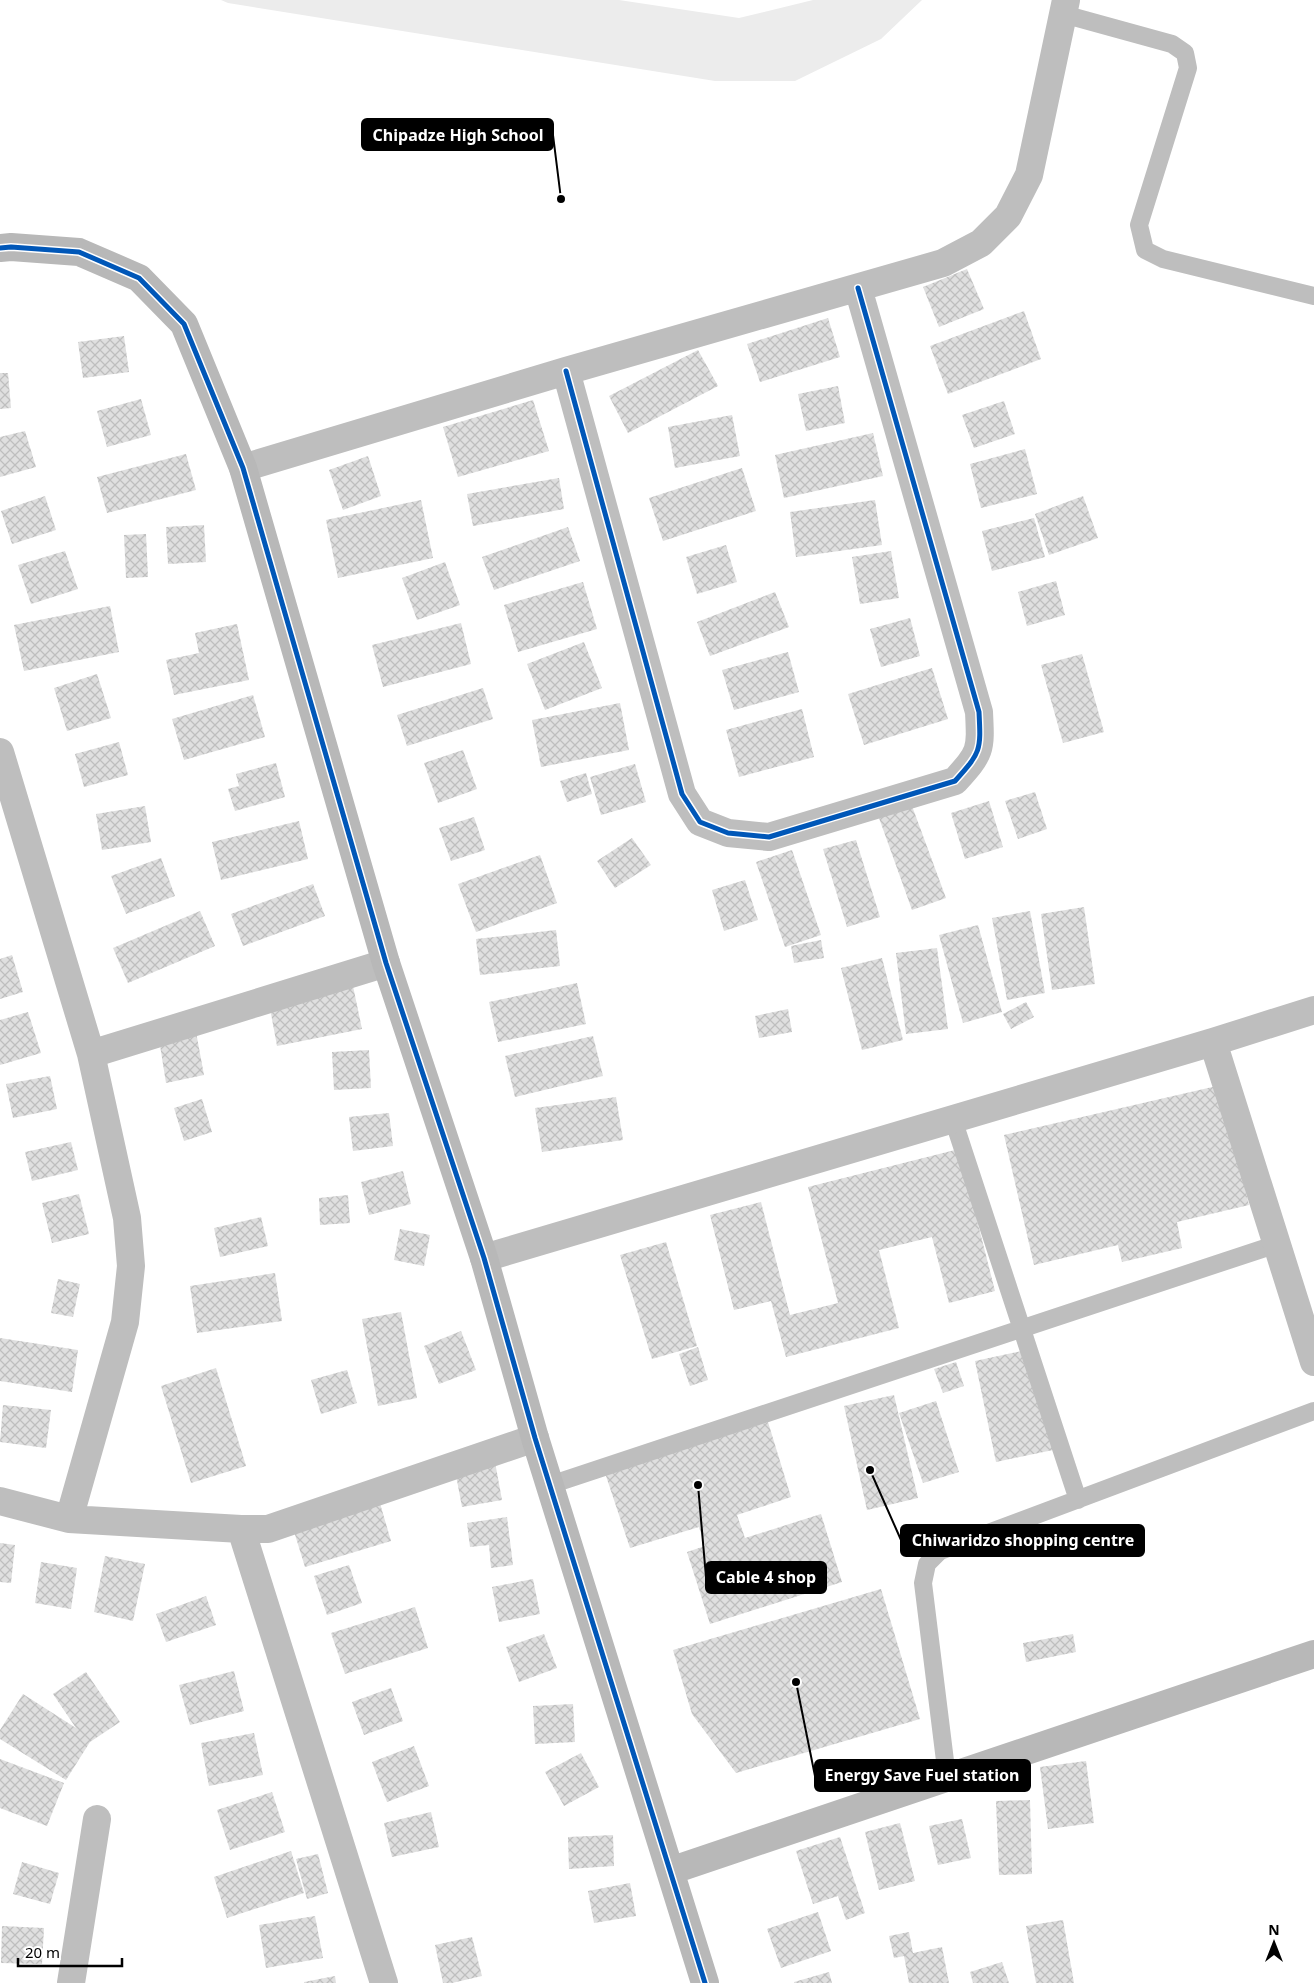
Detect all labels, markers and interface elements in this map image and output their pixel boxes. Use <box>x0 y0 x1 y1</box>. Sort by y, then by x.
callout: Chipadze High School <box>362 119 553 150</box>
text: Chipadze High School <box>373 124 543 146</box>
callout: Chiwaridzo shopping centre <box>901 1525 1144 1556</box>
text: Chiwaridzo shopping centre <box>912 1529 1134 1551</box>
callout: Cable 4 shop <box>706 1562 826 1593</box>
text: Cable 4 shop <box>716 1566 816 1588</box>
callout: Energy Save Fuel station <box>815 1760 1030 1791</box>
text: Energy Save Fuel station <box>825 1764 1019 1786</box>
north arrow <box>1249 1918 1299 1968</box>
text: N <box>1268 1920 1280 1939</box>
scale bar <box>18 1936 121 1968</box>
text: 20 m <box>25 1942 60 1962</box>

